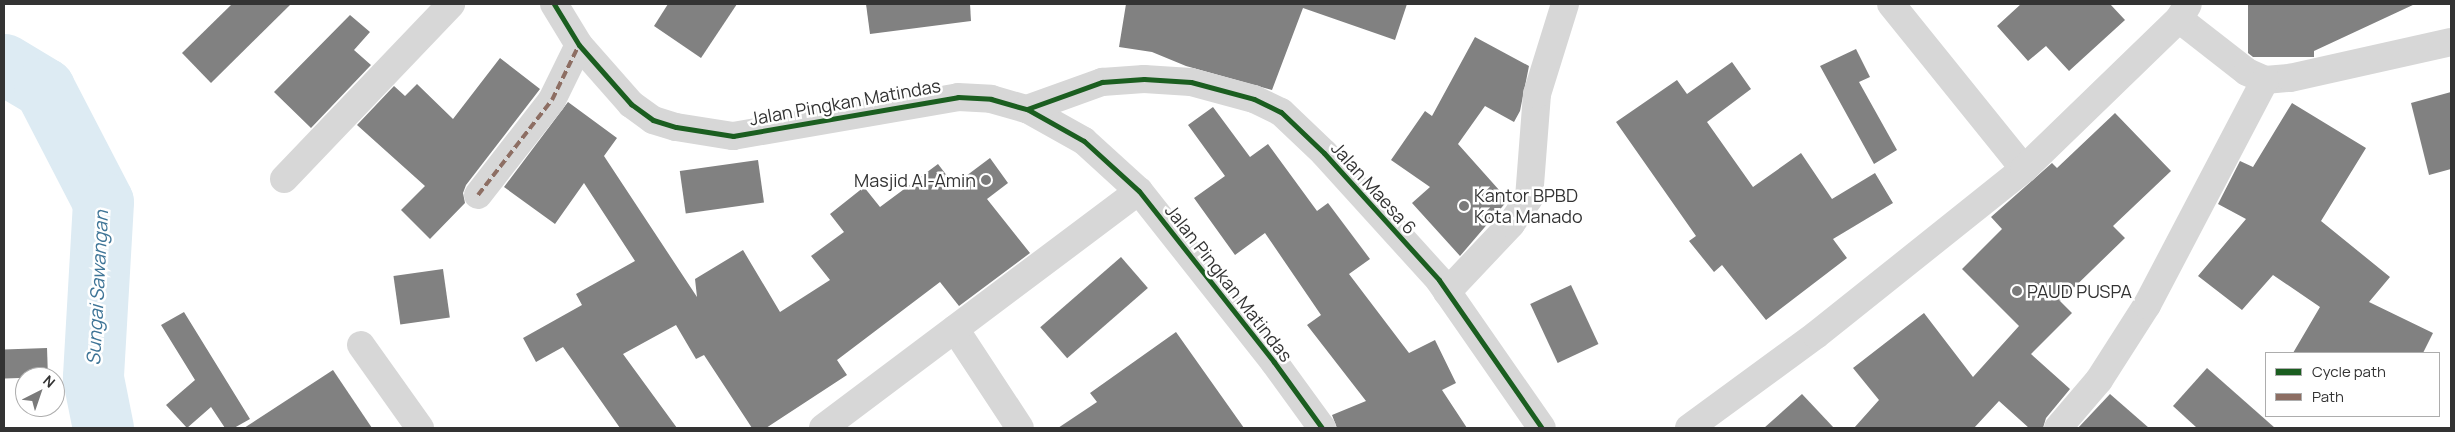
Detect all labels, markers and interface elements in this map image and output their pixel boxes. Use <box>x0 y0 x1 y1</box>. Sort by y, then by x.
street label: Jalan Pingkan Matindas <box>748 75 942 129</box>
street label: Jalan Maesa 6 <box>1327 137 1421 239</box>
place label: Masjid Al-Amin <box>854 169 976 191</box>
marker: Masjid Al-Amin <box>980 174 992 186</box>
place label: Kantor BPBD Kota Manado <box>1474 185 1583 228</box>
street label: Jalan Pingkan Matindas <box>1161 200 1297 366</box>
marker: Kantor BPBD Kota Manado <box>1458 200 1470 212</box>
water label: Sungai Sawangan <box>83 210 113 366</box>
place label: PAUD PUSPA <box>2027 280 2132 302</box>
marker: PAUD PUSPA <box>2011 285 2023 297</box>
legend <box>2265 352 2440 417</box>
text: Cycle path <box>2312 361 2386 382</box>
north arrow <box>15 367 65 417</box>
text: N <box>39 371 60 392</box>
text: Path <box>2312 386 2344 407</box>

